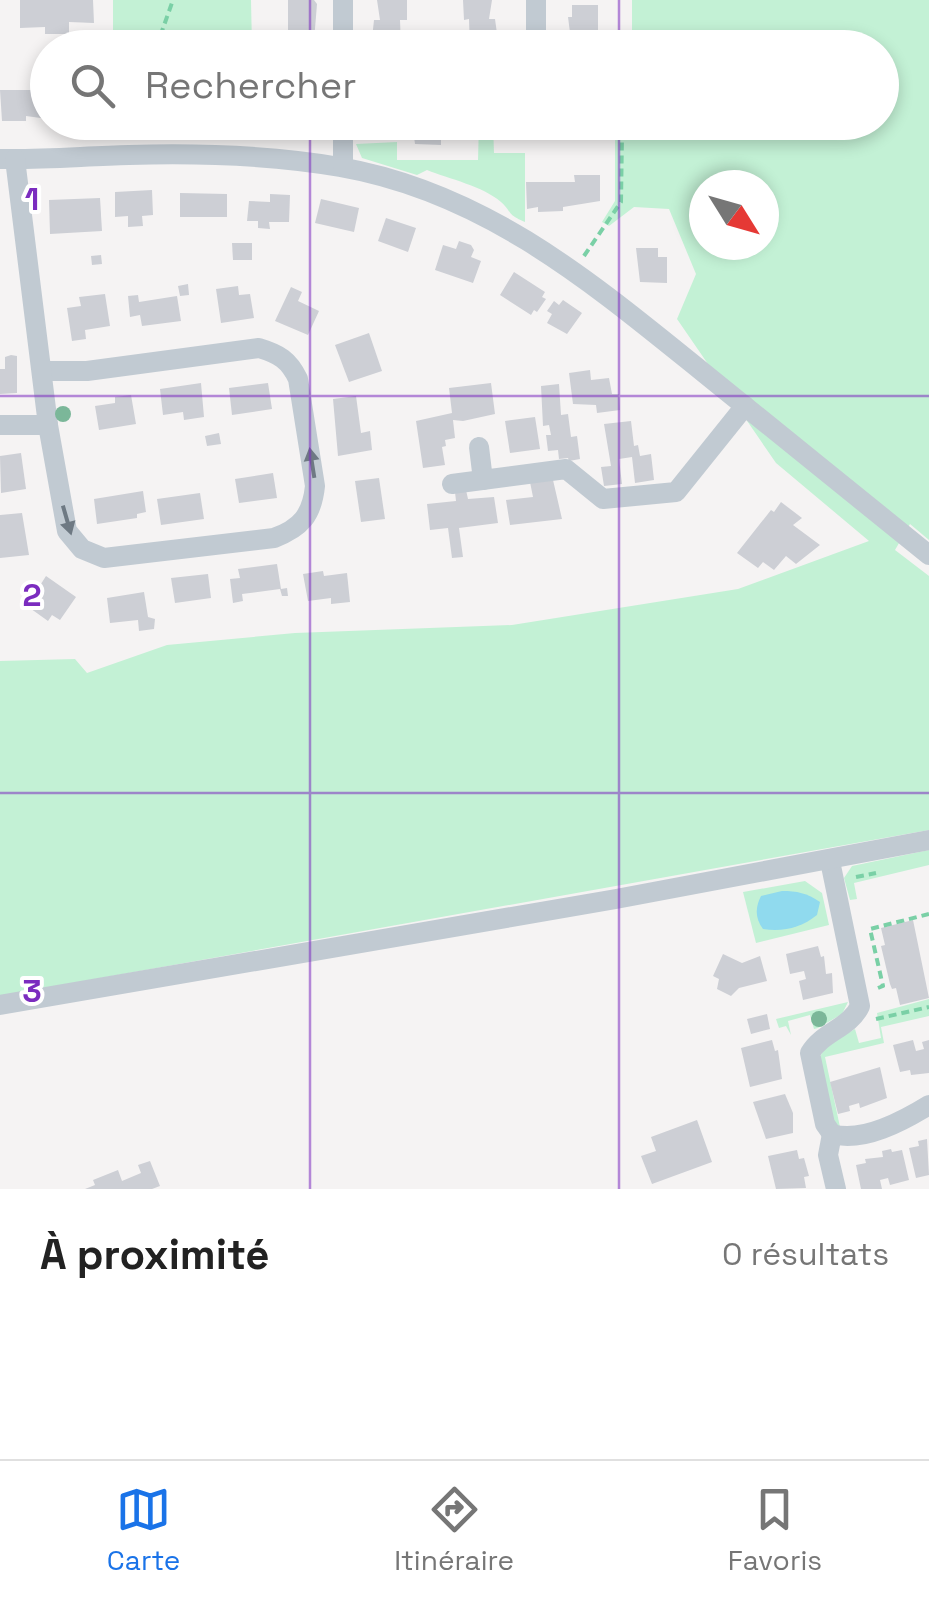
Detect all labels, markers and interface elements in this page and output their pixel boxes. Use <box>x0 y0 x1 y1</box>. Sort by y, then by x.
search box <box>30 30 899 140</box>
icon: search <box>65 58 120 113</box>
text: Rechercher <box>145 61 356 109</box>
north arrow <box>689 170 779 260</box>
text: 1 <box>25 179 39 219</box>
one-way arrow <box>303 446 319 478</box>
one-way arrow <box>60 505 75 535</box>
text: 2 <box>22 575 42 615</box>
text: 3 <box>22 971 42 1011</box>
text: À proximité <box>40 1228 270 1281</box>
text: 0 résultats <box>722 1234 889 1274</box>
tab: Carte <box>107 1482 180 1578</box>
tab: Itinéraire <box>394 1482 514 1578</box>
tab: Favoris <box>728 1482 822 1578</box>

